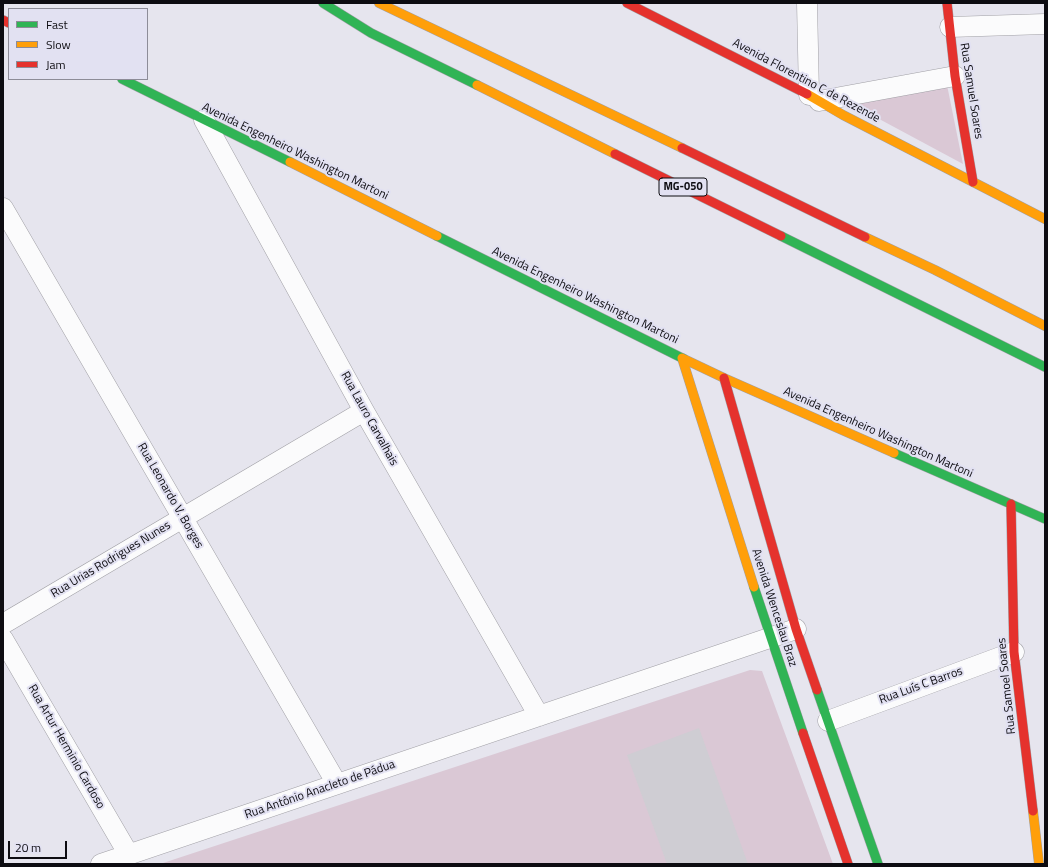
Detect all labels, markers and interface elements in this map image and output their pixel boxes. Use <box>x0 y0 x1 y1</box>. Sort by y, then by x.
legend <box>8 8 148 80</box>
text: Fast <box>46 15 68 34</box>
text: Slow <box>46 35 71 54</box>
street label: Avenida Florentino C de Rezende <box>730 36 882 126</box>
street label: Rua Samuel Soares <box>956 42 986 140</box>
text: Jam <box>46 55 66 74</box>
street label: Avenida Engenheiro Washington Martoni <box>199 100 391 204</box>
road number: MG-050 <box>659 178 707 196</box>
street label: Avenida Engenheiro Washington Martoni <box>489 244 681 348</box>
street label: Rua Lauro Carvalhais <box>337 369 401 469</box>
street label: Avenida Engenheiro Washington Martoni <box>781 385 975 481</box>
street label: Rua Leonardo V. Borges <box>134 441 206 551</box>
street label: Rua Urias Rodrigues Nunes <box>48 518 174 602</box>
street label: Avenida Wenceslau Braz <box>748 547 800 669</box>
street label: Rua Samoel Soares <box>995 637 1019 735</box>
street label: Rua Luís C Barros <box>877 664 965 708</box>
street label: Rua Artur Herminio Cardoso <box>24 682 108 812</box>
street label: Rua Antônio Anacleto de Pádua <box>243 757 397 823</box>
scale bar <box>10 833 69 859</box>
text: 20 m <box>15 838 41 857</box>

